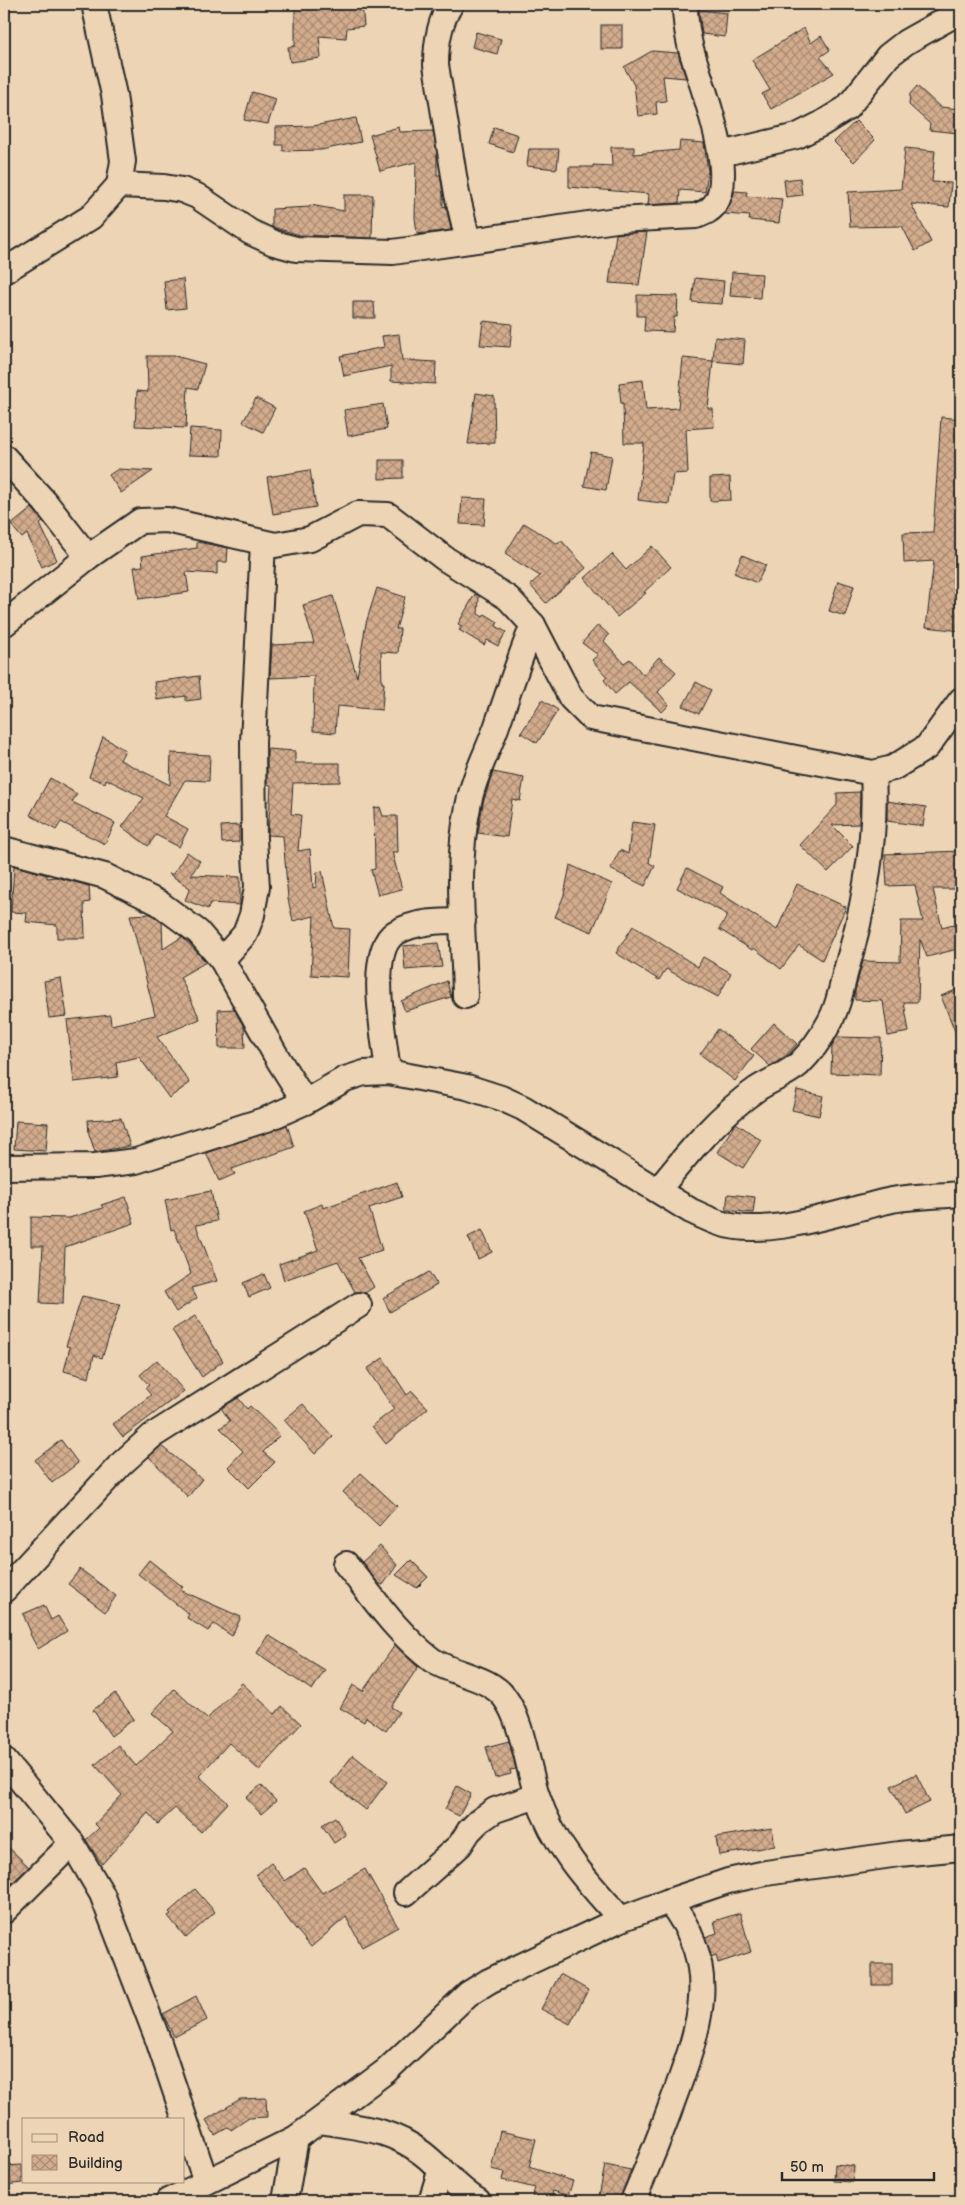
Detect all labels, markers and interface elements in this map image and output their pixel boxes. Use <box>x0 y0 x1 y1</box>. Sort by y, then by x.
legend <box>22 2118 185 2182</box>
text: Road <box>68 2128 104 2147</box>
scale bar <box>782 2150 935 2182</box>
text: Building <box>68 2154 123 2173</box>
text: 50 m <box>790 2158 824 2177</box>

